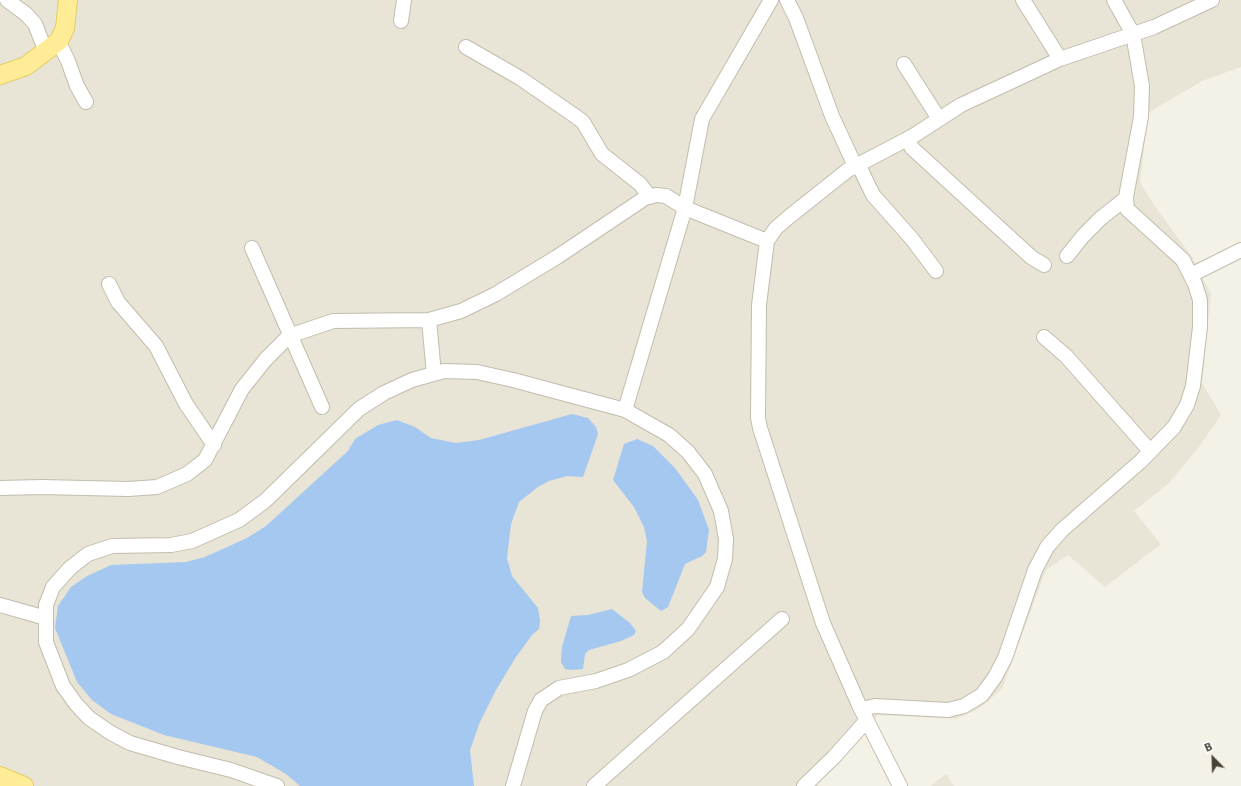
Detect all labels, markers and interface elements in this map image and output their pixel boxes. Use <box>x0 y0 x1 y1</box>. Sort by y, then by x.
north arrow <box>1193 738 1233 778</box>
text: B <box>1202 738 1214 755</box>

